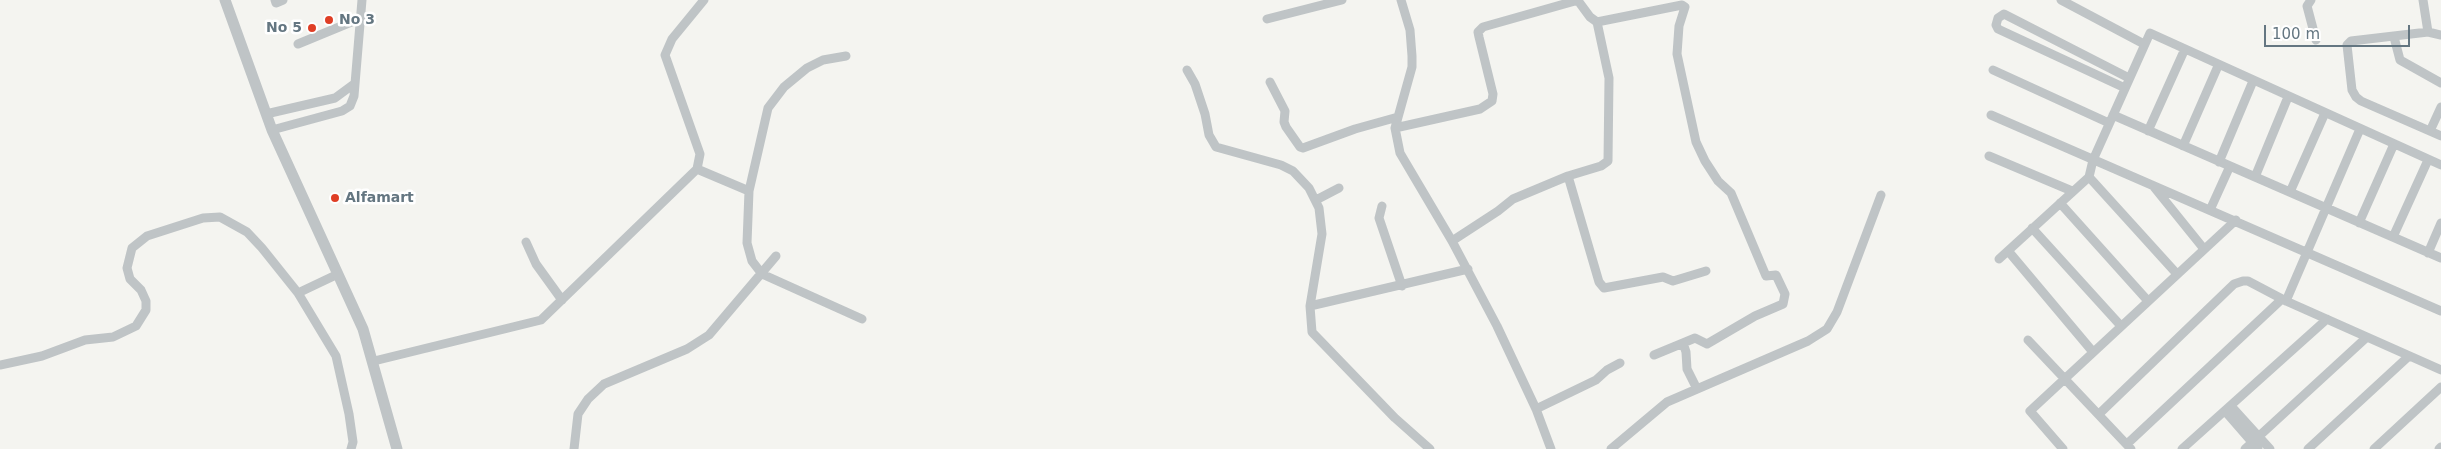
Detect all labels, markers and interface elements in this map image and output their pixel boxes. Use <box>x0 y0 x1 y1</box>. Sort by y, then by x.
place label: No 3 <box>339 12 375 28</box>
marker: No 3 <box>323 14 335 26</box>
scale bar <box>2266 15 2412 47</box>
place label: No 5 <box>266 20 302 36</box>
marker: No 5 <box>306 22 318 34</box>
text: 100 m <box>2272 25 2320 43</box>
place label: Alfamart <box>345 190 414 206</box>
marker: Alfamart <box>329 192 341 204</box>

